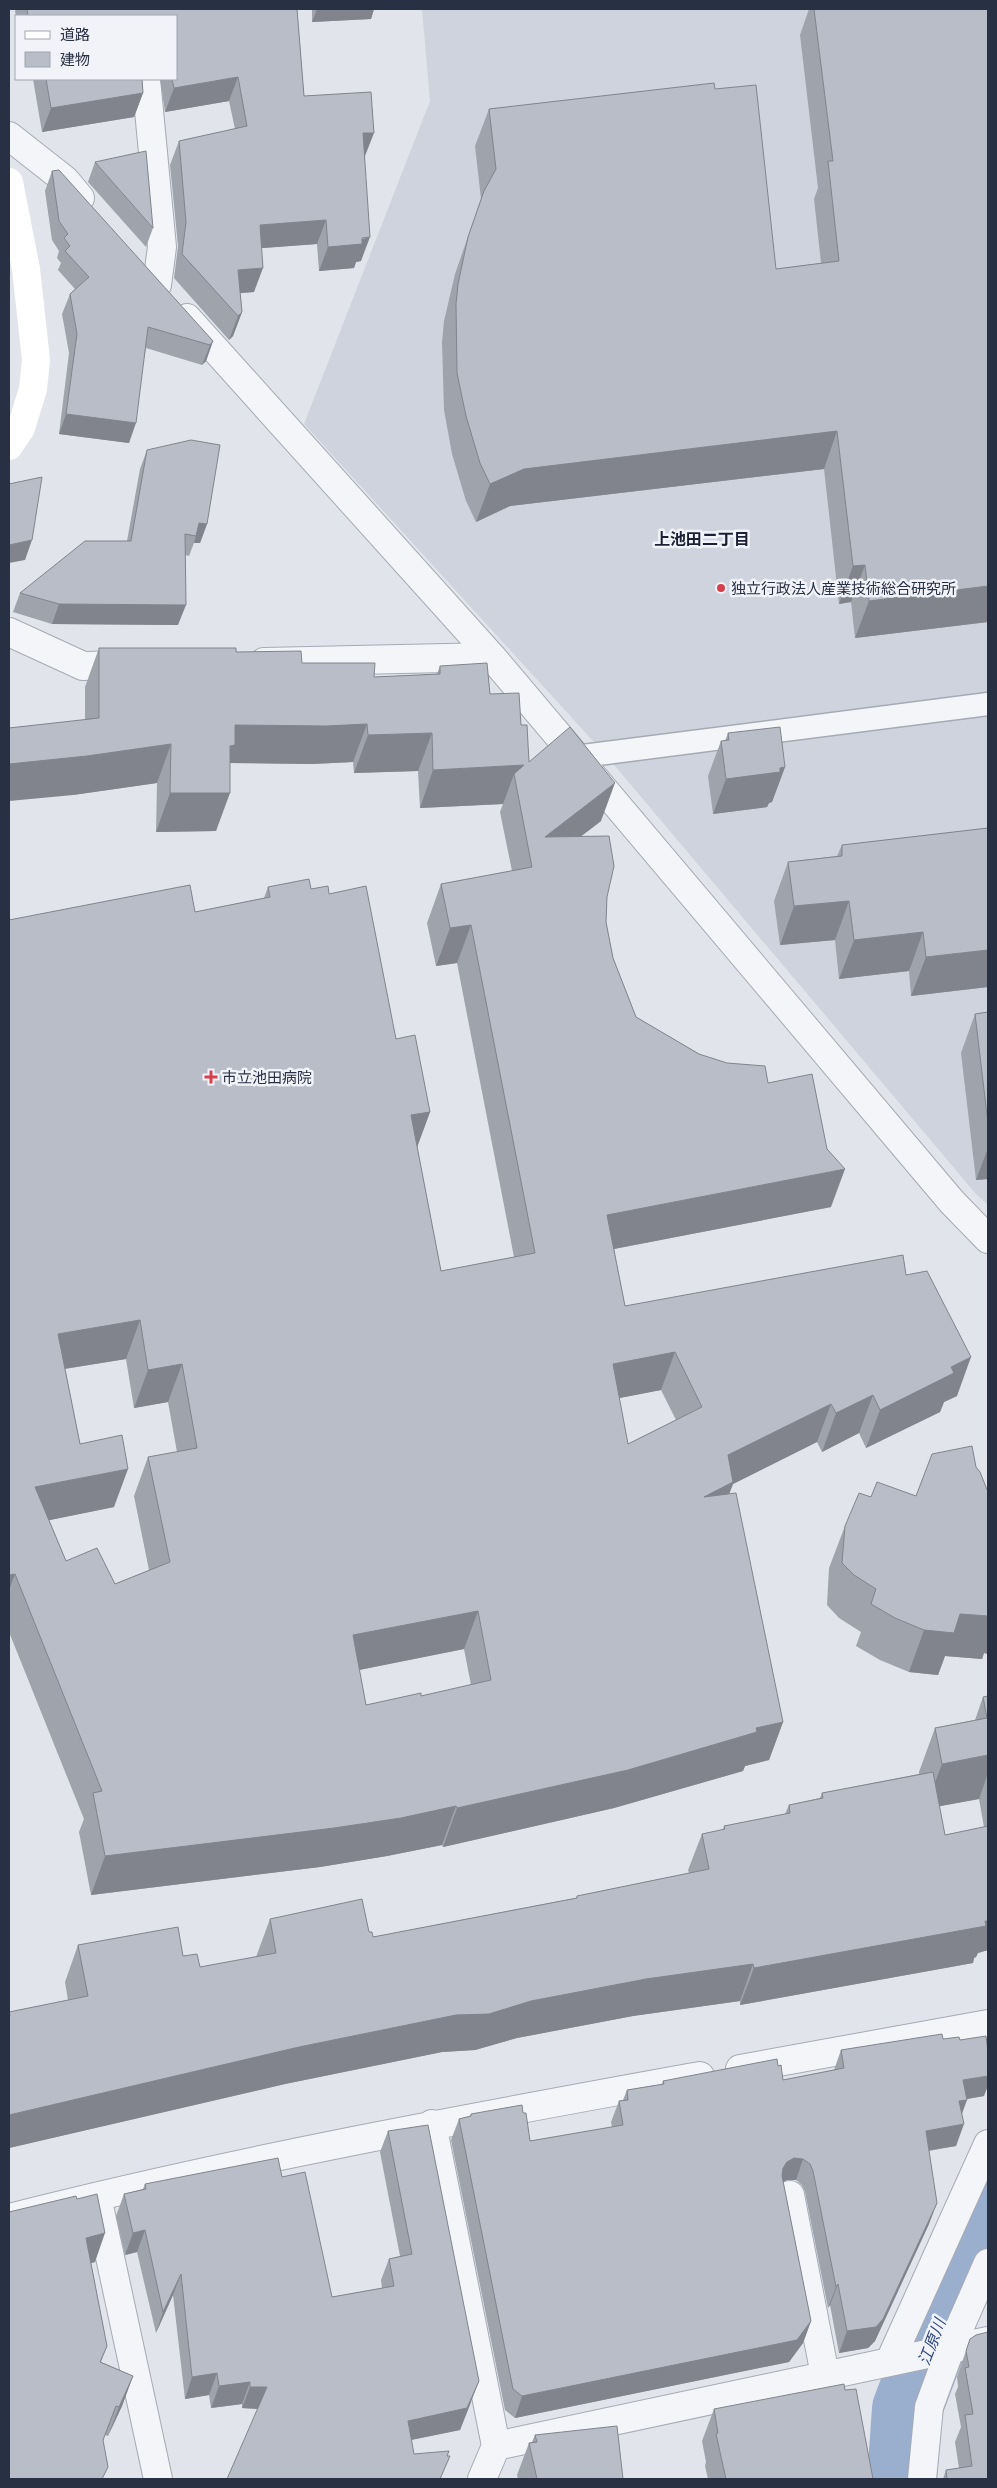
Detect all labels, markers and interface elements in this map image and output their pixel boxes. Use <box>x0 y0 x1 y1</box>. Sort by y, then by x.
legend <box>15 15 178 80</box>
text: 道路 <box>60 25 90 44</box>
text: 建物 <box>60 50 90 69</box>
district label: 上池田二丁目 <box>654 529 750 550</box>
place label: 独立行政法人産業技術総合研究所 <box>731 579 956 598</box>
marker: 独立行政法人産業技術総合研究所 <box>715 582 727 594</box>
place label: 市立池田病院 <box>222 1068 312 1087</box>
marker: 市立池田病院 <box>204 1070 218 1084</box>
water label: 江原川 <box>914 2314 951 2368</box>

